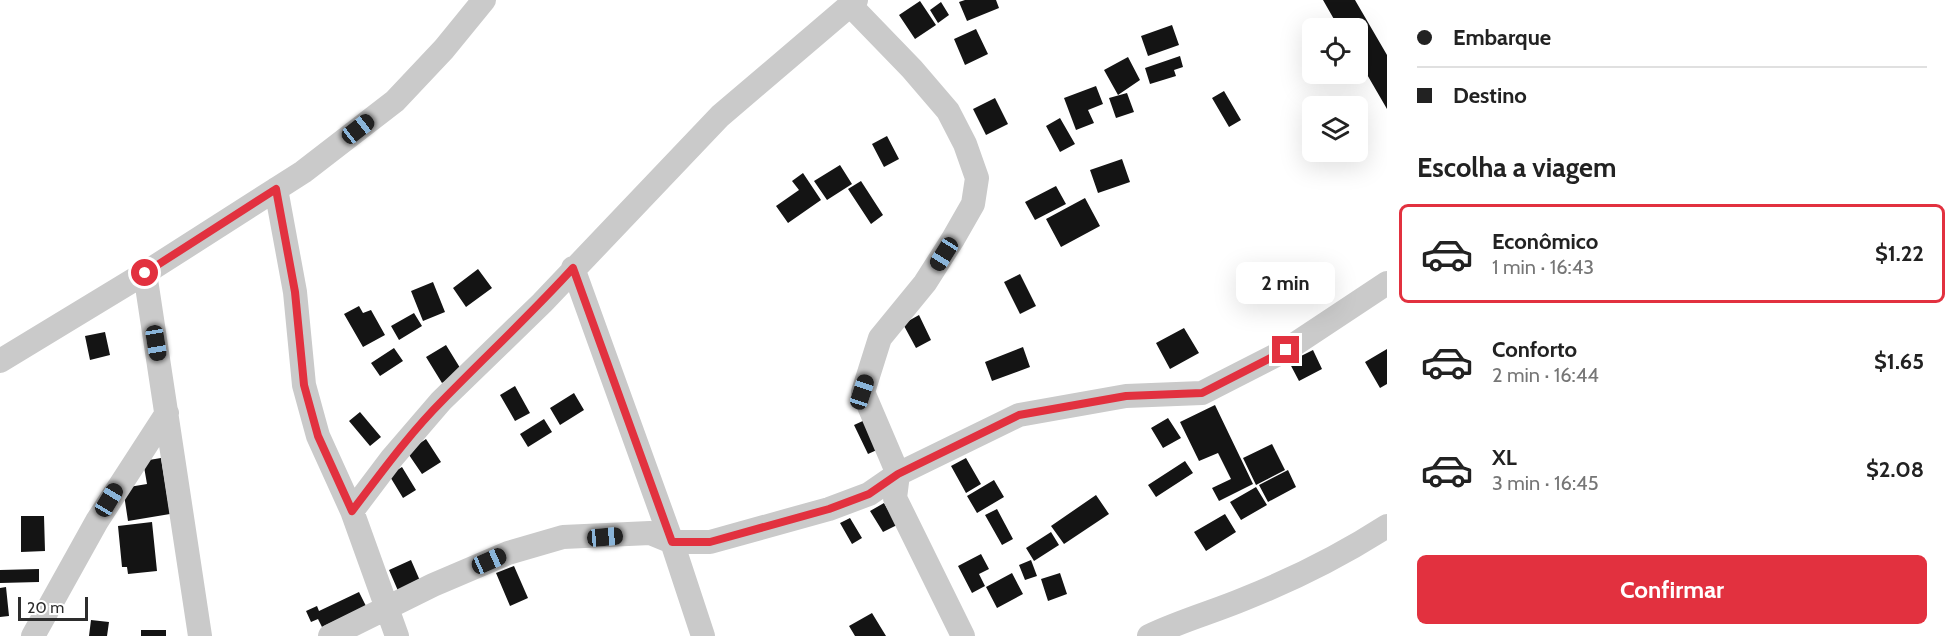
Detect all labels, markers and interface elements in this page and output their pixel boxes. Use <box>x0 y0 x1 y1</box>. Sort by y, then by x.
map controls <box>1302 18 1368 162</box>
button: locate <box>1302 18 1368 84</box>
text: Embarque <box>1453 24 1551 51</box>
text: Destino <box>1453 82 1527 109</box>
button: layers <box>1302 96 1368 162</box>
car <box>338 111 378 147</box>
text: Escolha a viagem <box>1417 151 1616 184</box>
icon: car <box>1420 227 1474 281</box>
text: Econômico <box>1492 228 1598 255</box>
car <box>927 234 961 274</box>
text: $1.22 <box>1875 240 1924 267</box>
text: 1 min · 16:43 <box>1492 255 1594 279</box>
route start <box>131 259 158 286</box>
callout: 2 min <box>1236 263 1336 305</box>
text: 2 min <box>1261 271 1310 295</box>
car <box>144 324 168 362</box>
icon: car <box>1420 335 1474 389</box>
route end <box>1272 336 1299 363</box>
text: Conforto <box>1492 336 1577 363</box>
text: $1.65 <box>1874 348 1924 375</box>
text: 2 min · 16:44 <box>1492 363 1599 387</box>
car <box>848 372 876 412</box>
icon: car <box>1420 443 1474 497</box>
text: XL <box>1492 444 1517 471</box>
text: $2.08 <box>1866 456 1924 483</box>
text: 3 min · 16:45 <box>1492 471 1598 495</box>
car <box>92 480 126 520</box>
car <box>586 526 624 548</box>
car <box>469 545 509 577</box>
button: Confirmar <box>1417 555 1927 624</box>
scale bar <box>18 594 88 622</box>
text: 20 m <box>27 598 64 617</box>

